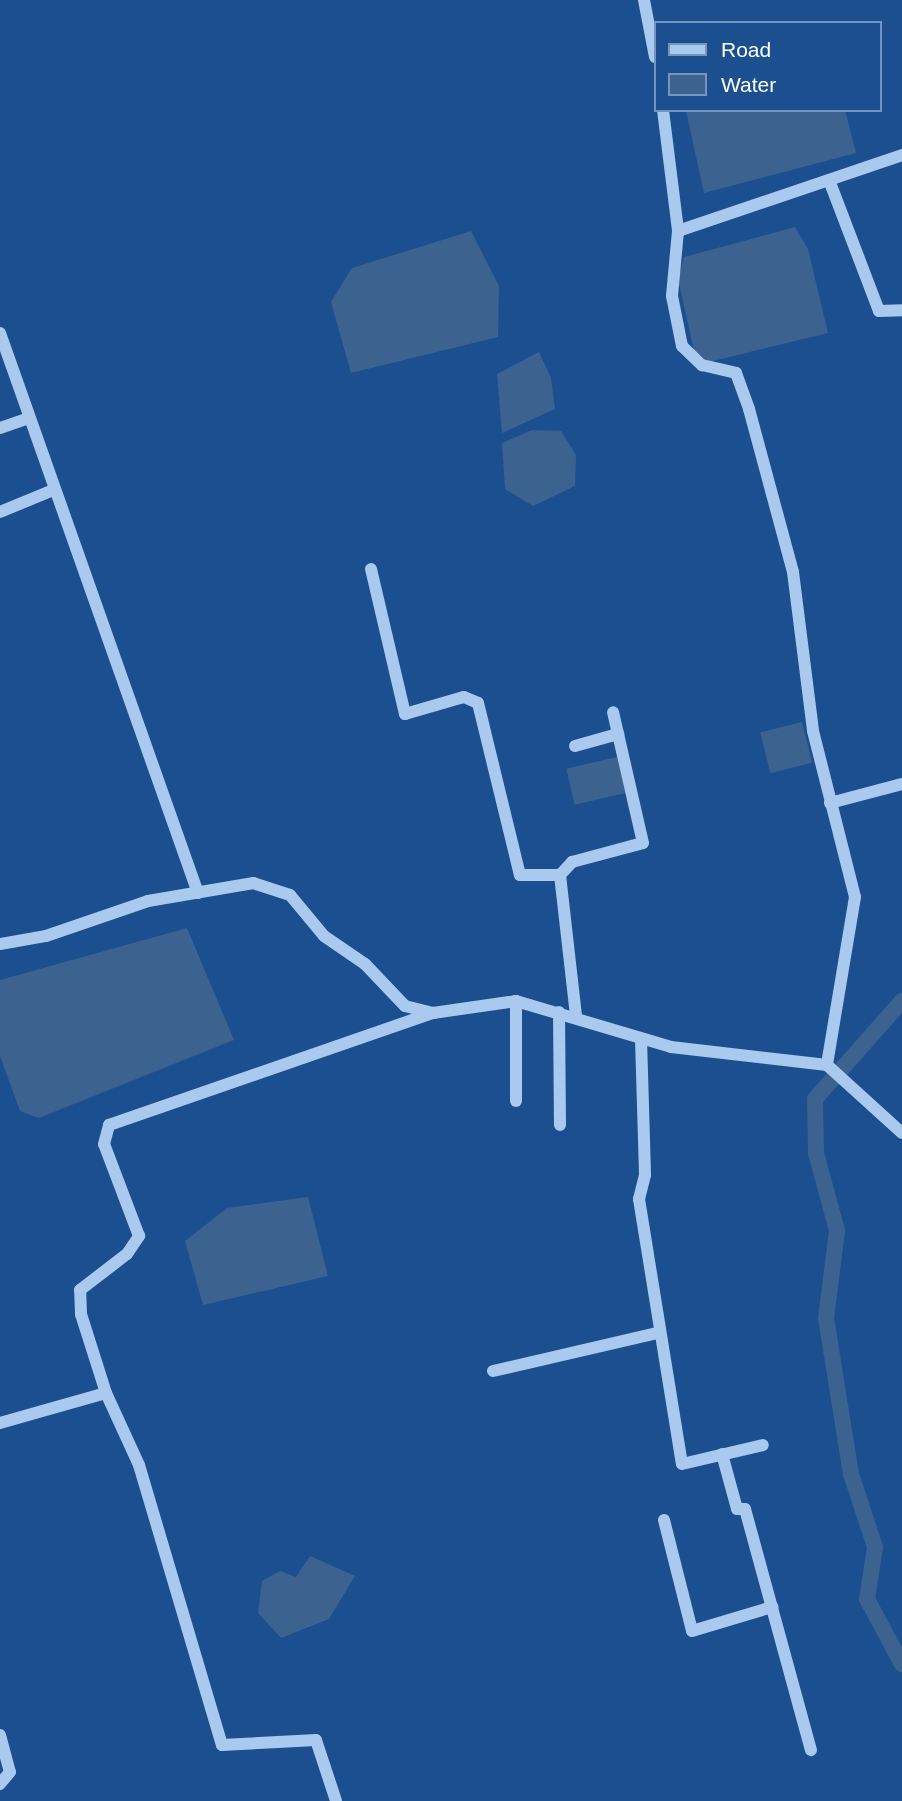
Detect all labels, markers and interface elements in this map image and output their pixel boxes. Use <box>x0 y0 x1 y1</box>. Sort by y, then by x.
legend <box>654 21 881 112</box>
text: Road <box>721 38 771 61</box>
text: Water <box>721 73 776 96</box>

